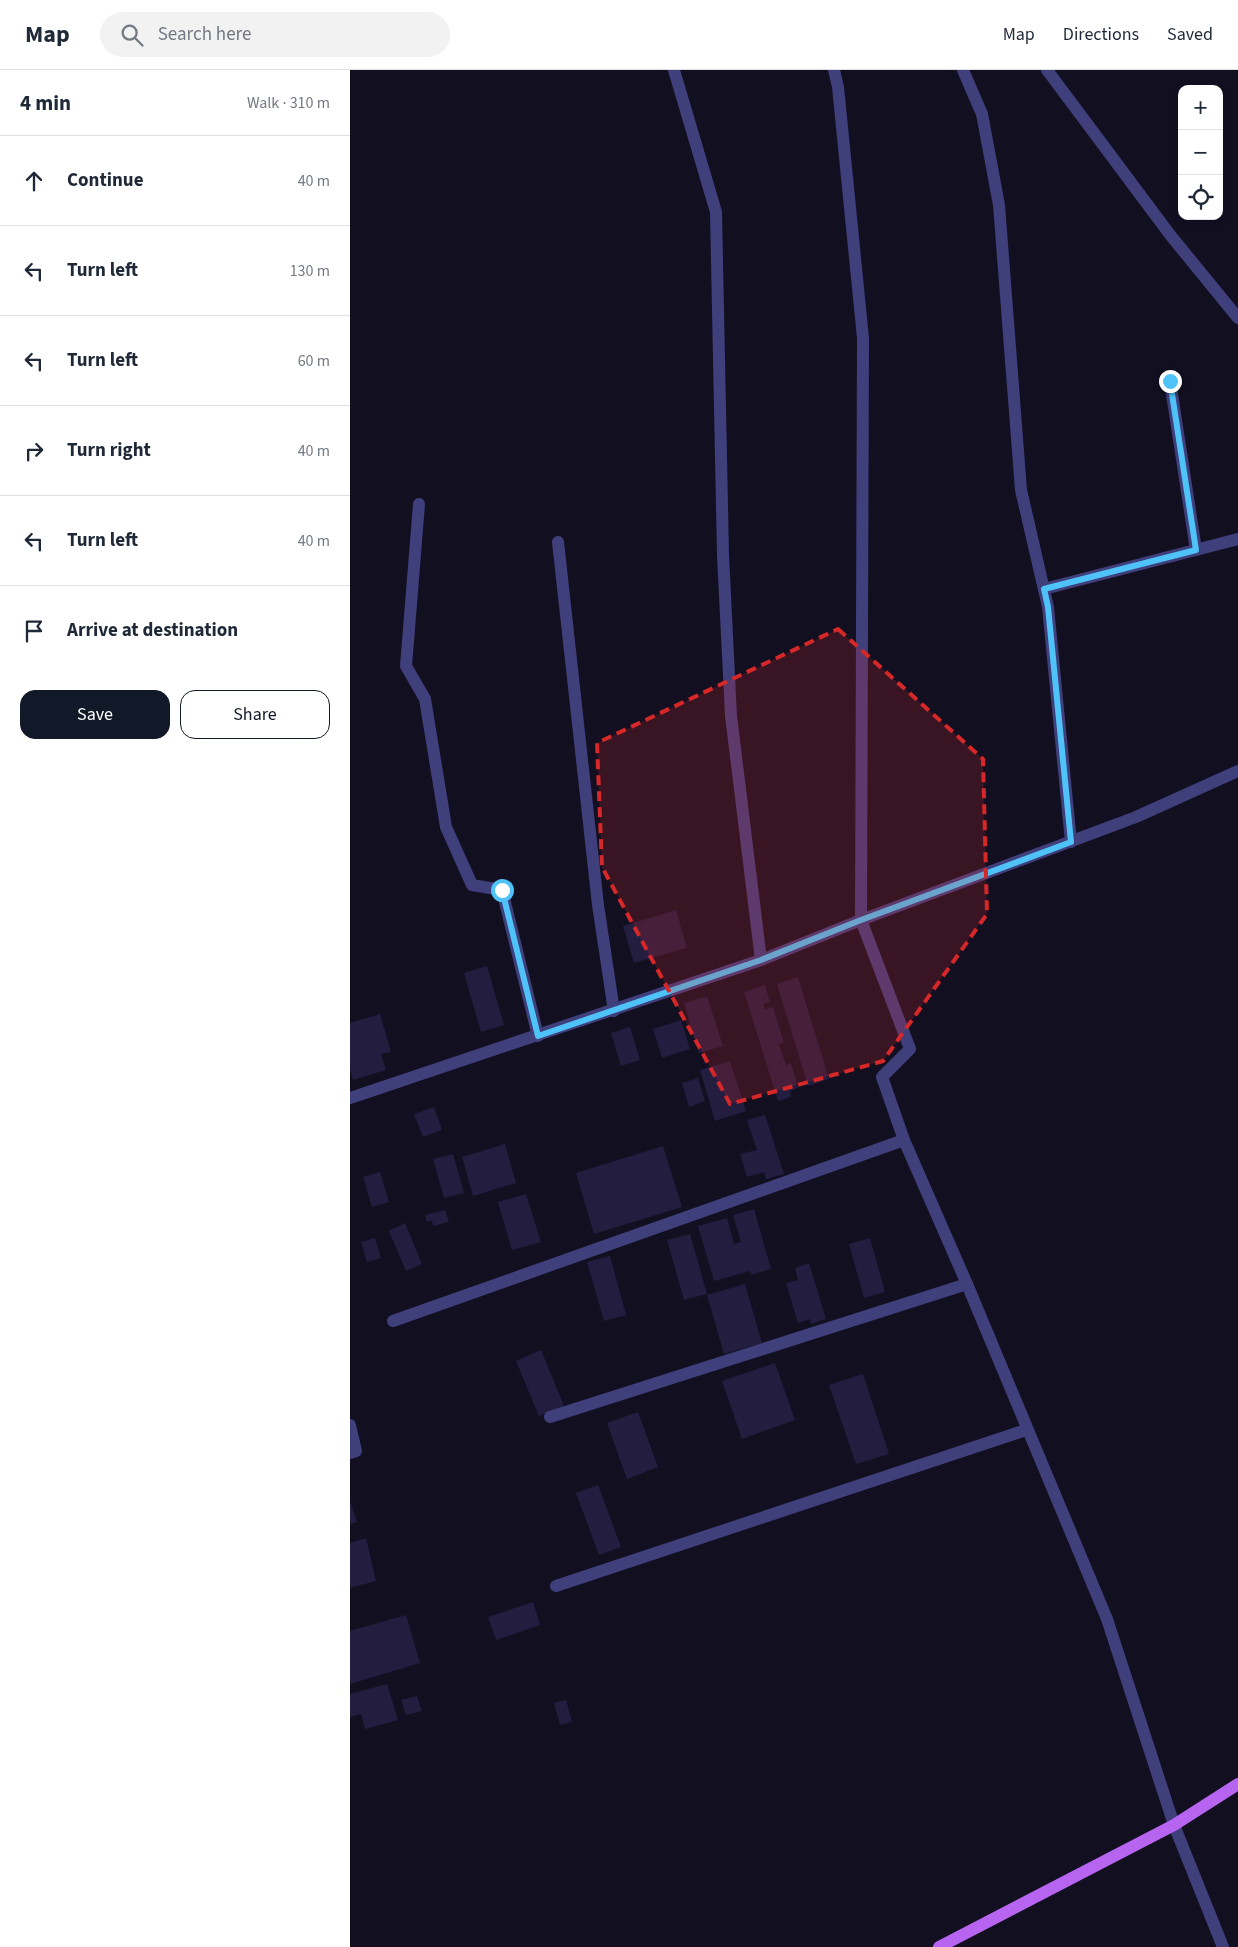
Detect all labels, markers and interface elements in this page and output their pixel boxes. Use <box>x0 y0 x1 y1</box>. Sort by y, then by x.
search box <box>100 12 450 57</box>
text: Map <box>25 17 70 52</box>
icon: search <box>118 21 146 49</box>
text: Search here <box>158 21 251 48</box>
text: Map <box>1003 22 1035 47</box>
text: Directions <box>1063 22 1139 47</box>
text: Saved <box>1167 22 1213 47</box>
map controls <box>1178 85 1223 220</box>
button: + <box>1178 85 1223 130</box>
text: 4 min <box>20 88 71 118</box>
text: Walk · 310 m <box>247 92 330 114</box>
button: − <box>1178 130 1223 175</box>
icon: ahead <box>20 167 48 195</box>
text: Continue <box>67 167 144 194</box>
text: 40 m <box>298 170 330 192</box>
button: locate <box>1178 175 1223 220</box>
icon: left <box>20 257 48 285</box>
text: Turn left <box>67 257 138 284</box>
text: 130 m <box>290 260 330 282</box>
icon: left <box>20 347 48 375</box>
text: Turn left <box>67 347 138 374</box>
text: 60 m <box>298 350 330 372</box>
route end <box>1159 370 1182 393</box>
icon: right <box>20 437 48 465</box>
text: Turn right <box>67 437 151 464</box>
text: 40 m <box>298 440 330 462</box>
icon: left <box>20 527 48 555</box>
text: Turn left <box>67 527 138 554</box>
text: 40 m <box>298 530 330 552</box>
icon: arrive <box>20 617 48 645</box>
text: Arrive at destination <box>67 617 238 644</box>
button: Save <box>20 690 170 739</box>
button: Share <box>180 690 330 739</box>
route start <box>491 879 514 902</box>

